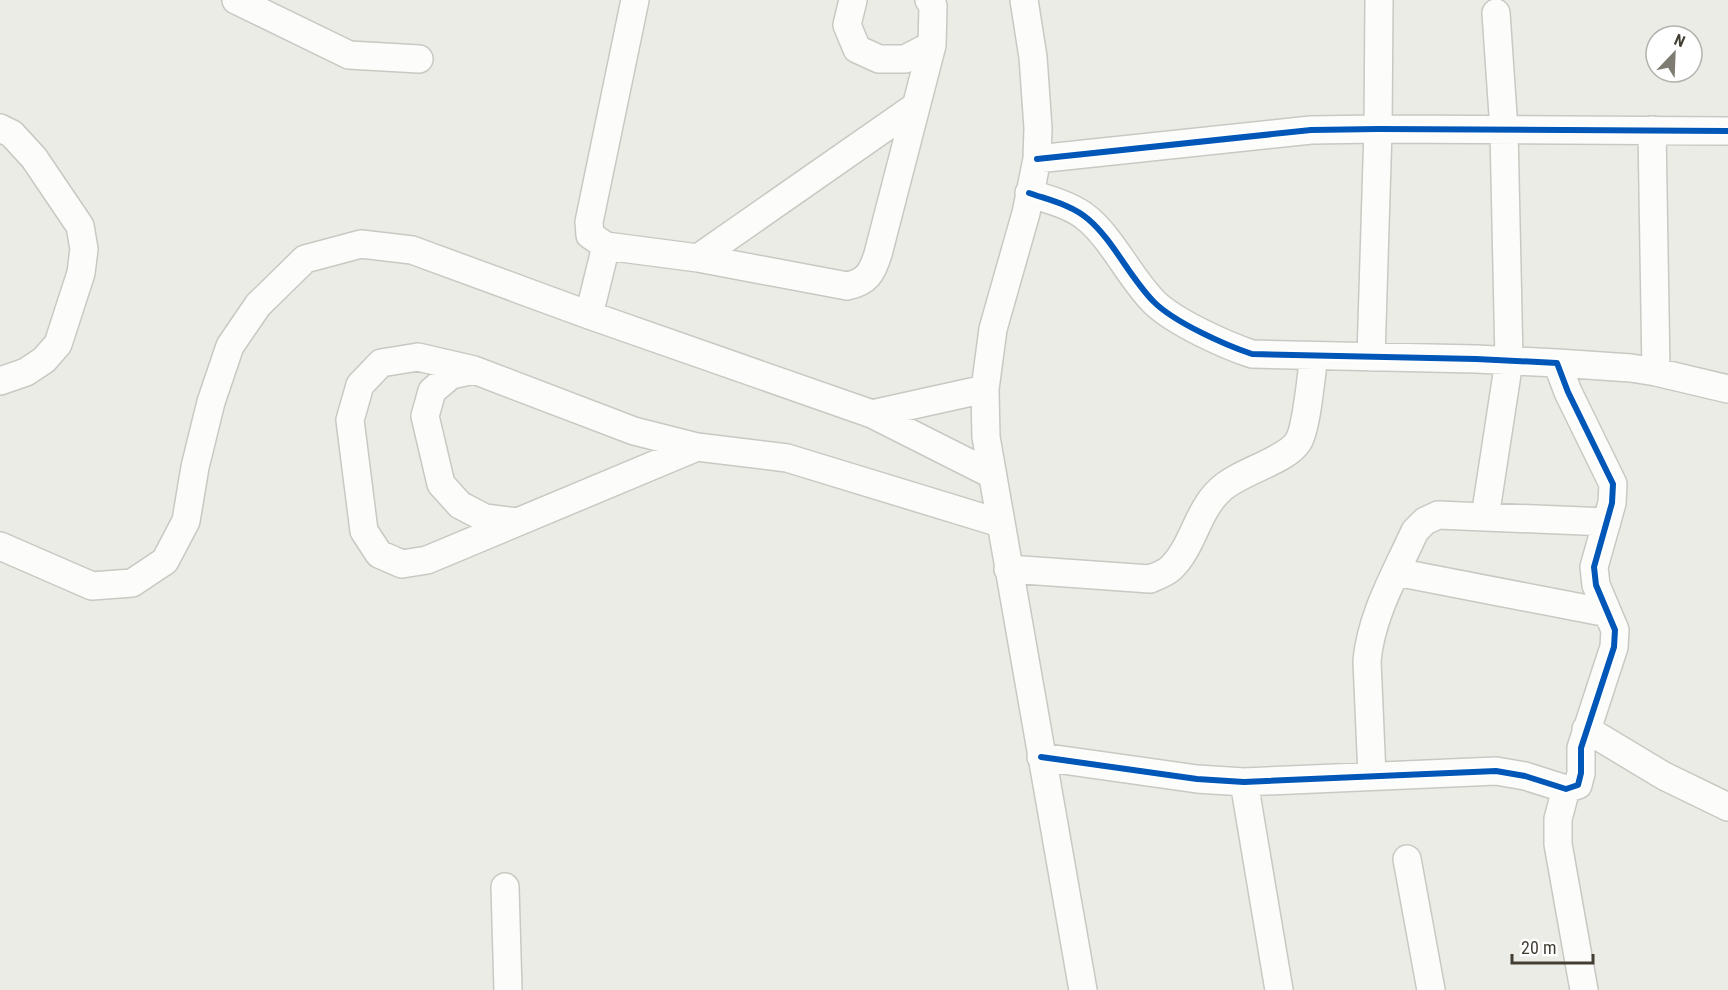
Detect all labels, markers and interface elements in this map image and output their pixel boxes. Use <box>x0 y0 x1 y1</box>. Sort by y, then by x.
north arrow <box>1644 24 1704 84</box>
text: N <box>1671 30 1688 51</box>
scale bar <box>1512 927 1593 965</box>
text: 20 m <box>1521 937 1556 958</box>

